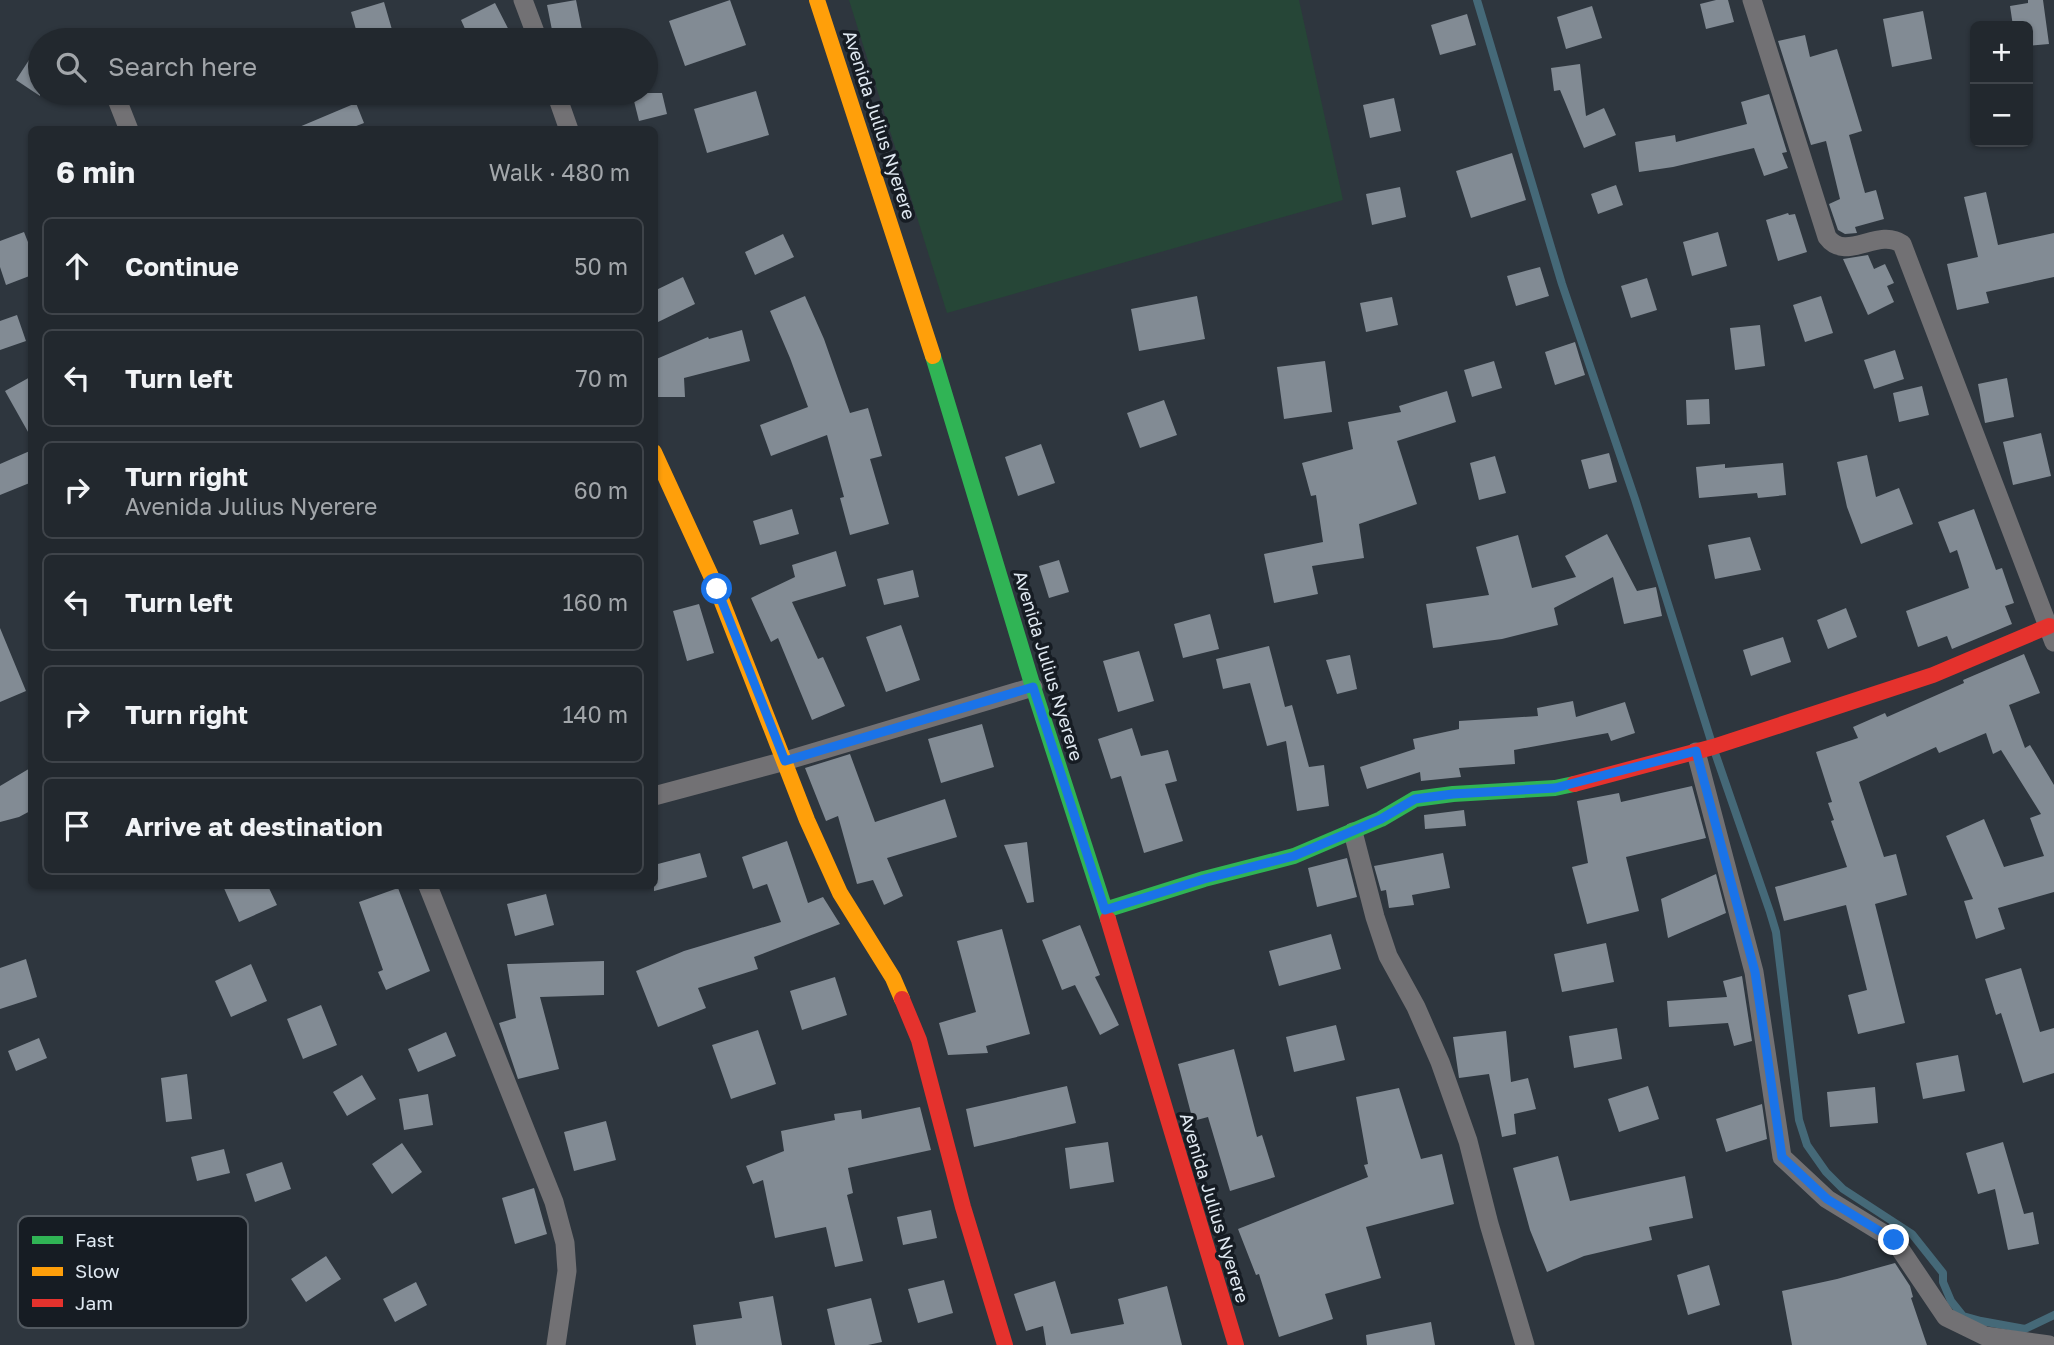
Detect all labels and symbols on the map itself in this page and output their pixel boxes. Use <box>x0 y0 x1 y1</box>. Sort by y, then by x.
street label: Avenida Julius Nyerere <box>839 27 921 222</box>
street label: Avenida Julius Nyerere <box>1010 568 1088 763</box>
route start <box>701 573 732 604</box>
street label: Avenida Julius Nyerere <box>1176 1110 1254 1305</box>
legend <box>18 1216 248 1328</box>
route end <box>1878 1224 1909 1255</box>
text: Fast <box>75 1228 114 1251</box>
text: Slow <box>75 1259 120 1282</box>
text: Jam <box>75 1291 113 1314</box>

